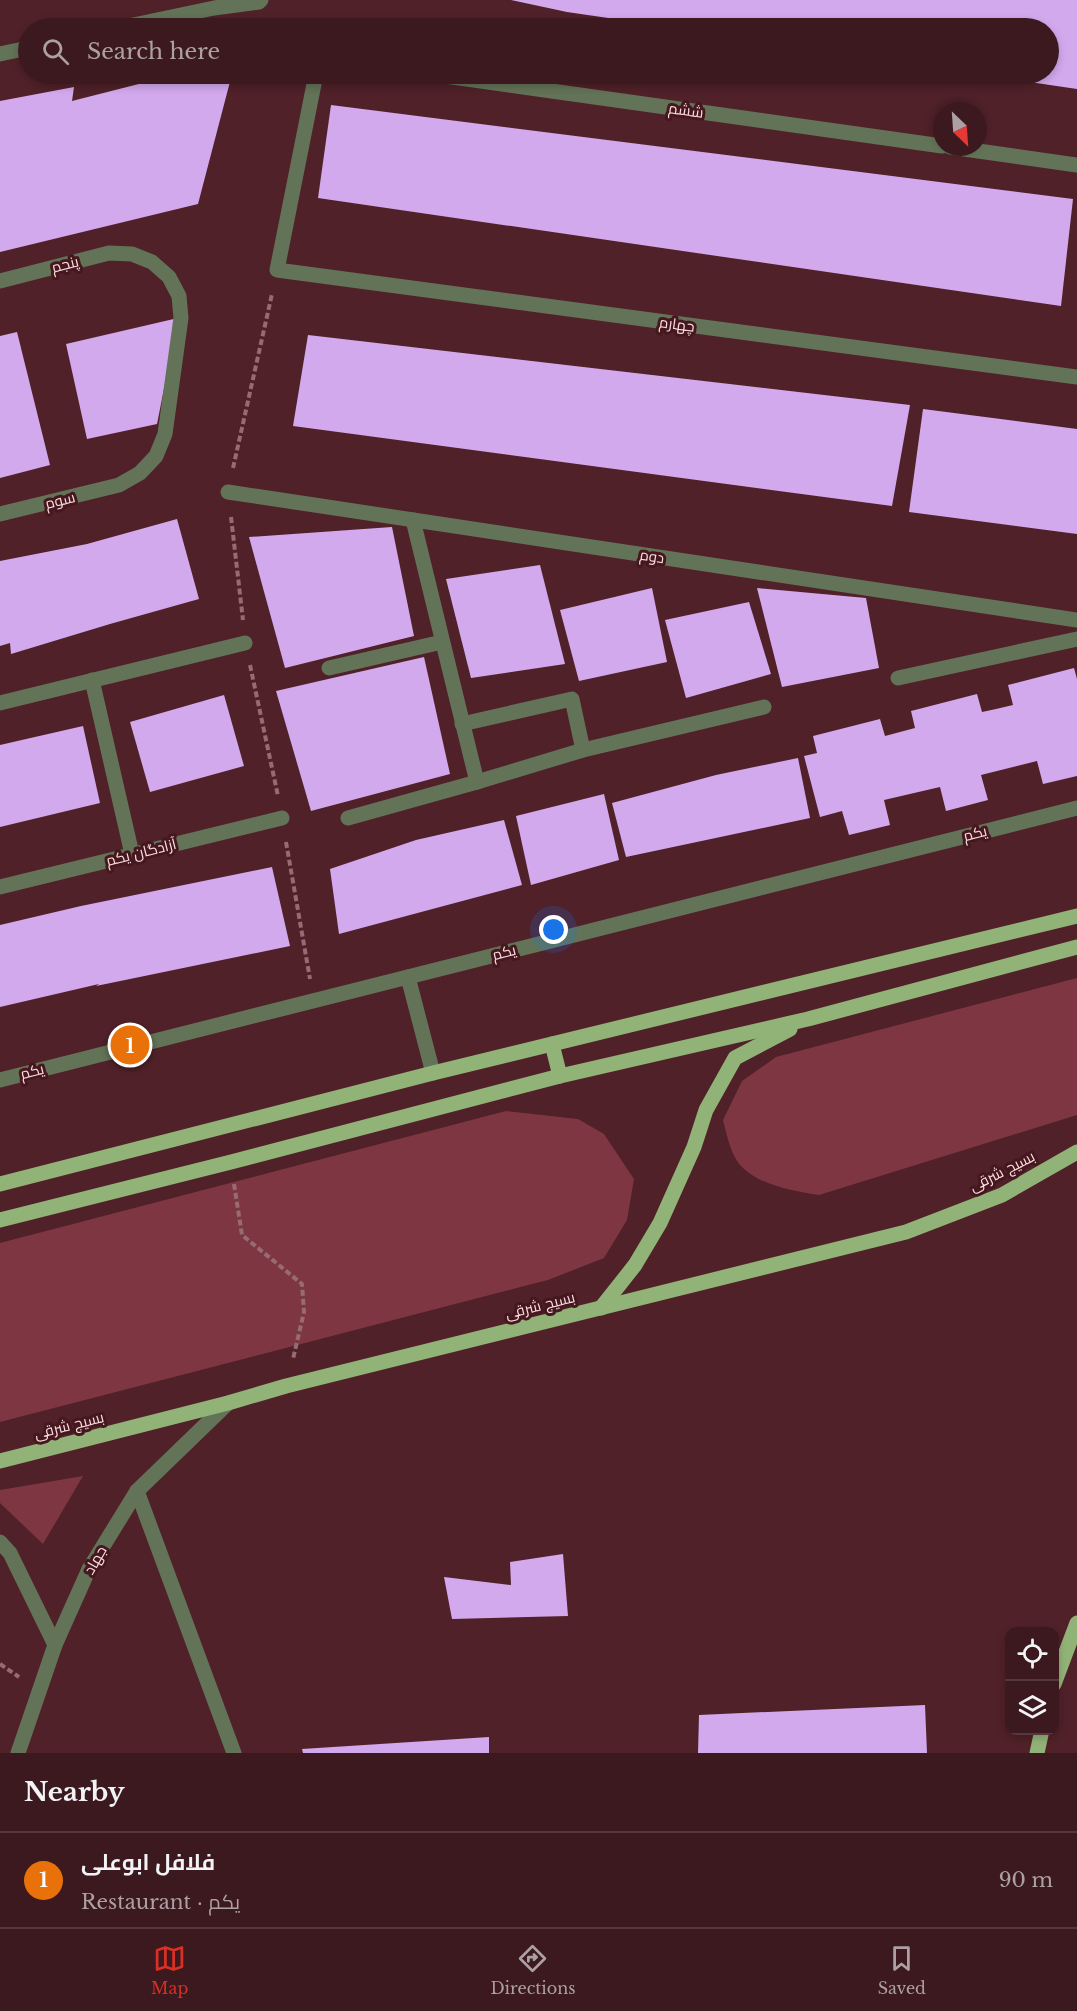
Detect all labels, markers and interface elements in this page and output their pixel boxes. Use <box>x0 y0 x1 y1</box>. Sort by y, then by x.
search box <box>18 18 1059 84</box>
icon: search <box>39 35 72 68</box>
text: Search here <box>87 38 220 65</box>
street label: ششم <box>667 98 705 123</box>
north arrow <box>933 102 987 156</box>
street label: پنجم <box>49 251 81 277</box>
street label: چهارم <box>658 312 696 337</box>
street label: سوم <box>43 487 77 514</box>
street label: دوم <box>638 545 666 568</box>
street label: یکم <box>961 821 989 846</box>
street label: آزادگان یکم <box>104 834 178 871</box>
your location <box>539 915 568 944</box>
street label: یکم <box>490 940 518 965</box>
pin: 1 <box>110 1022 150 1068</box>
street label: یکم <box>18 1059 46 1084</box>
street label: بسیج شرقی <box>966 1146 1039 1197</box>
street label: بسیج شرقی <box>503 1287 577 1325</box>
street label: بسیج شرقی <box>32 1407 106 1445</box>
street label: جهاد <box>79 1542 112 1578</box>
map controls <box>1005 1627 1059 1735</box>
button: locate <box>1005 1627 1059 1681</box>
button: layers <box>1005 1681 1059 1735</box>
text: Nearby <box>24 1776 125 1808</box>
text: فلافل ابوعلی <box>81 1849 215 1876</box>
text: 1 <box>39 1868 48 1892</box>
text: 90 m <box>999 1868 1053 1892</box>
text: Restaurant · یکم <box>81 1890 240 1914</box>
tab: Map <box>151 1942 188 1998</box>
tab: Directions <box>490 1942 575 1998</box>
tab: Saved <box>878 1942 926 1998</box>

